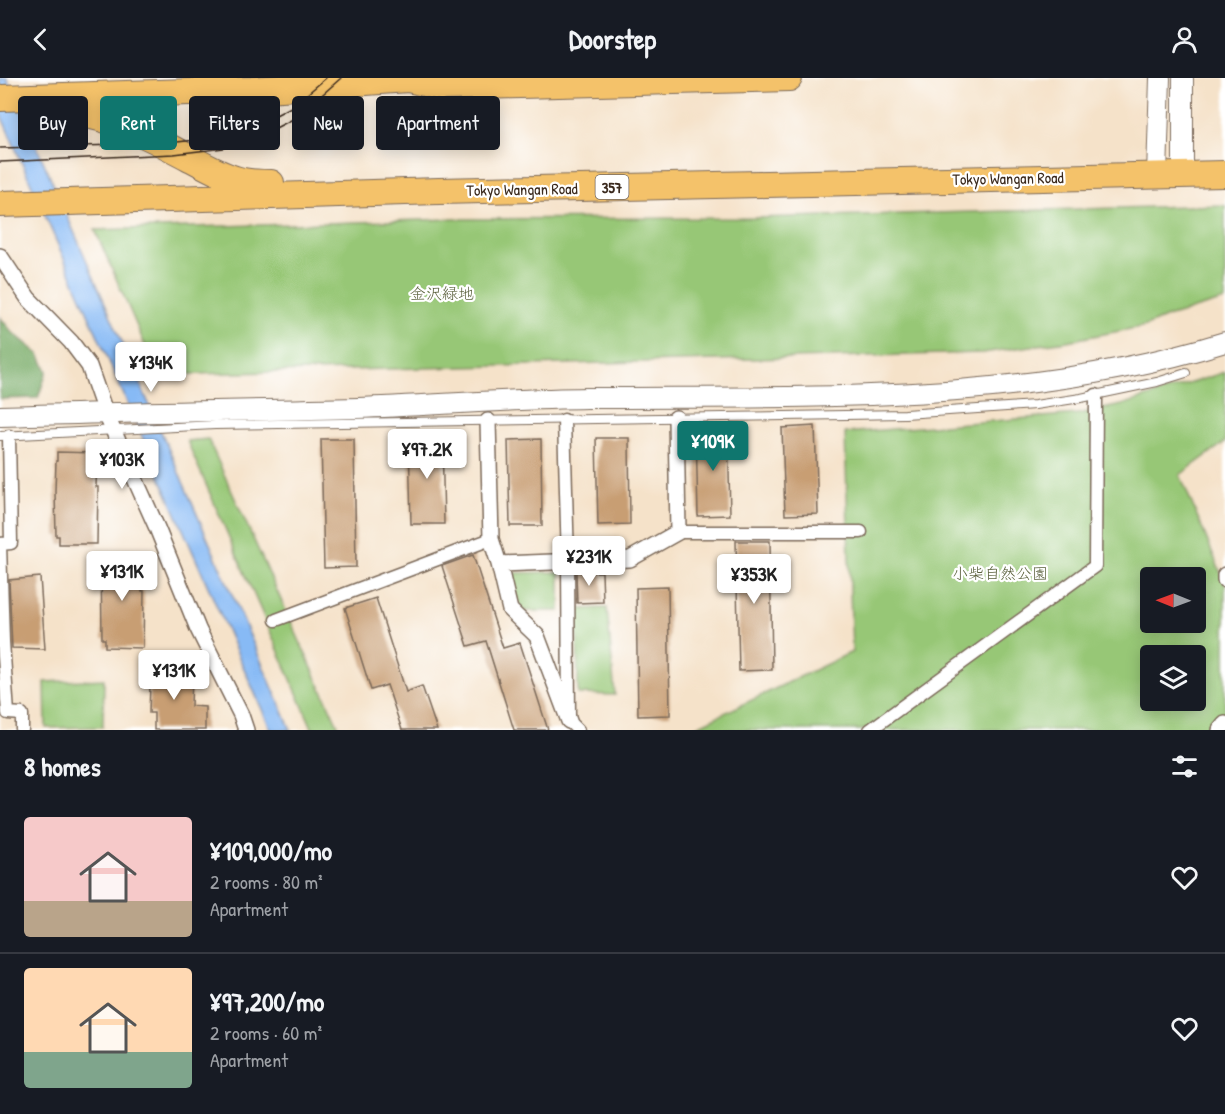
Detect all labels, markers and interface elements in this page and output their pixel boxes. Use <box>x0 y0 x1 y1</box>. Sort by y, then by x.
text: Doorstep <box>569 21 656 57</box>
icon: back <box>24 23 57 56</box>
icon: person <box>1168 23 1201 56</box>
chip: Buy <box>18 96 88 150</box>
chip: Rent <box>100 96 177 150</box>
chip: Filters <box>189 96 280 150</box>
chip: New <box>292 96 364 150</box>
chip: Apartment <box>376 96 500 150</box>
street label: Tokyo Wangan Road <box>952 166 1064 190</box>
road number: 357 <box>596 175 628 199</box>
street label: Tokyo Wangan Road <box>466 177 578 201</box>
park label: 金沢緑地 <box>410 282 474 304</box>
pin: ¥134K <box>109 342 193 393</box>
text: ¥134K <box>129 348 173 375</box>
pin: ¥109K <box>671 421 755 472</box>
text: ¥109K <box>691 427 735 454</box>
pin: ¥97.2K <box>378 429 476 480</box>
text: ¥97.2K <box>402 435 452 462</box>
pin: ¥103K <box>80 439 164 490</box>
text: ¥103K <box>100 445 144 472</box>
pin: ¥231K <box>547 536 631 587</box>
text: ¥231K <box>566 542 612 569</box>
pin: ¥131K <box>80 551 164 602</box>
pin: ¥353K <box>712 554 796 605</box>
text: ¥131K <box>100 557 144 584</box>
text: ¥353K <box>731 560 777 587</box>
park label: 小柴自然公園 <box>952 562 1048 584</box>
north arrow <box>1140 567 1206 633</box>
map controls <box>1140 567 1206 711</box>
button: layers <box>1140 645 1206 711</box>
pin: ¥131K <box>132 650 216 701</box>
text: ¥131K <box>152 656 196 683</box>
text: 8 homes <box>24 749 101 784</box>
icon: filters <box>1168 750 1201 783</box>
text: ¥109,000/mo <box>210 833 332 868</box>
icon: home <box>72 841 144 913</box>
icon: heart <box>1168 861 1201 894</box>
text: 2 rooms · 80 m² <box>210 868 323 895</box>
text: Apartment <box>210 895 288 922</box>
text: ¥97,200/mo <box>210 984 324 1019</box>
icon: home <box>72 992 144 1064</box>
icon: heart <box>1168 1012 1201 1045</box>
text: 2 rooms · 60 m² <box>210 1019 322 1046</box>
text: Apartment <box>210 1046 288 1073</box>

